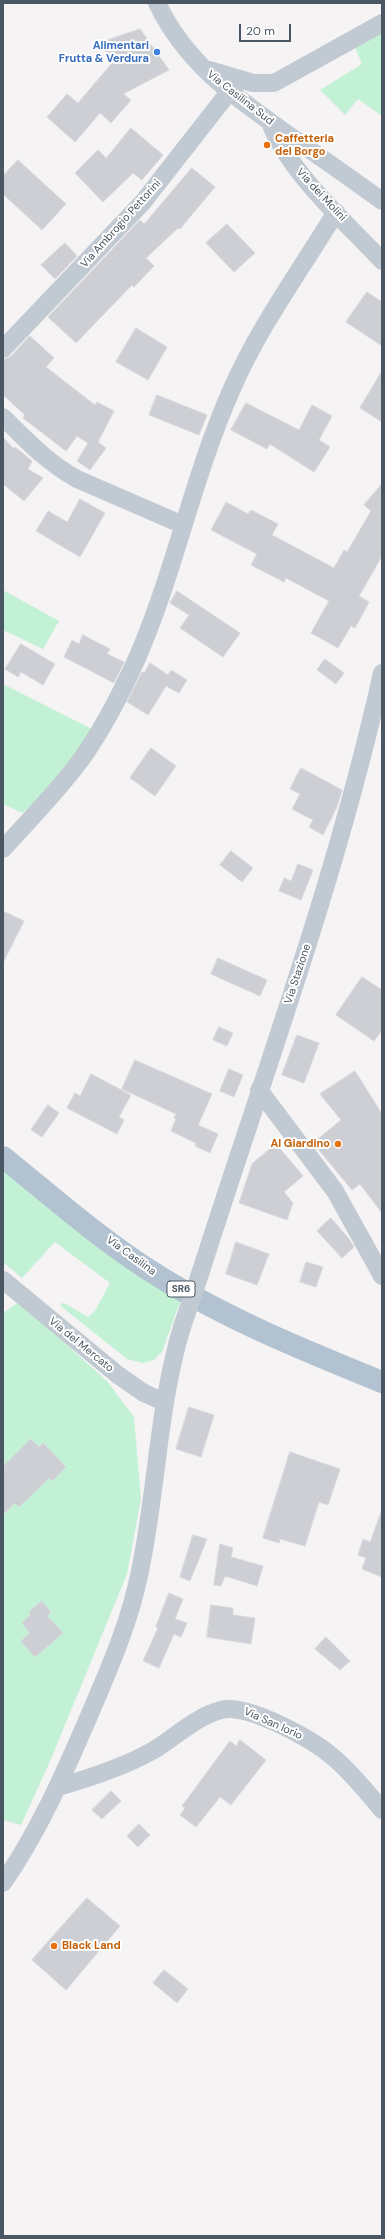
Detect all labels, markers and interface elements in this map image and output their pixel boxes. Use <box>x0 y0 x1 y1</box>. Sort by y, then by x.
scale bar <box>241 16 293 42</box>
text: 20 m <box>246 23 275 39</box>
place label: Alimentari Frutta & Verdura <box>59 39 149 65</box>
marker: Alimentari Frutta & Verdura <box>152 47 162 57</box>
street label: Via Casilina Sud <box>204 68 276 128</box>
place label: Caffetteria del Borgo <box>275 132 334 158</box>
marker: Caffetteria del Borgo <box>262 140 272 150</box>
street label: Via dei Molini <box>293 166 349 224</box>
street label: Via Ambrogio Pettorini <box>78 177 164 271</box>
street label: Via Stazione <box>282 942 314 1006</box>
place label: Al Giardino <box>271 1137 330 1151</box>
marker: Al Giardino <box>333 1139 343 1149</box>
street label: Via Casilina <box>104 1234 158 1278</box>
road number: SR6 <box>167 1281 195 1297</box>
street label: Via del Mercato <box>46 1315 116 1375</box>
street label: Via San Iorio <box>242 1705 304 1743</box>
place label: Black Land <box>62 1939 121 1953</box>
marker: Black Land <box>49 1941 59 1951</box>

